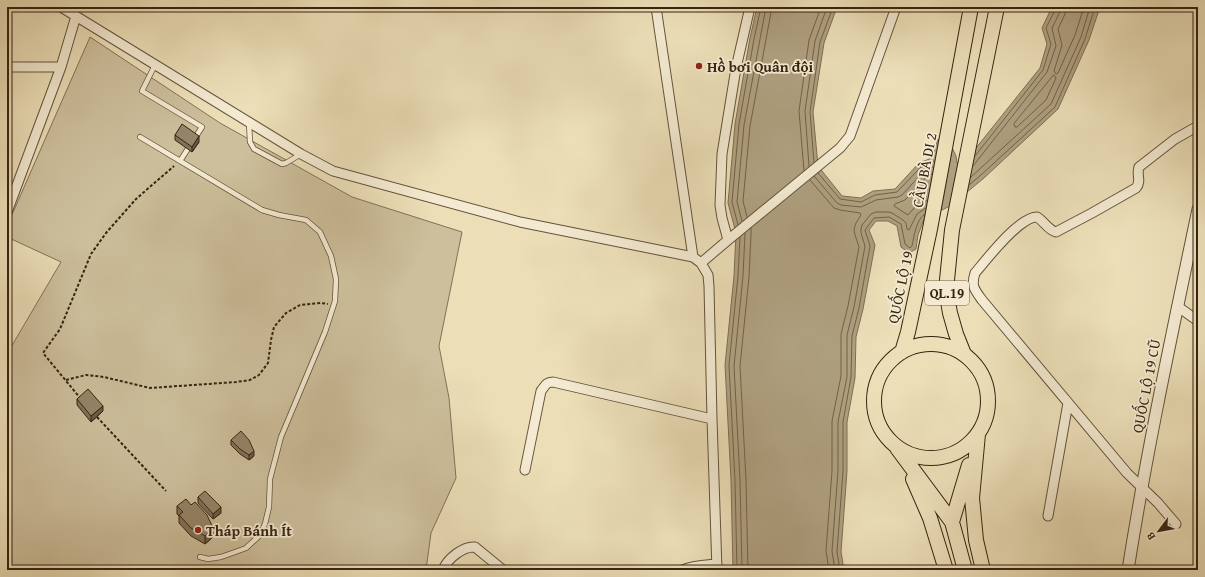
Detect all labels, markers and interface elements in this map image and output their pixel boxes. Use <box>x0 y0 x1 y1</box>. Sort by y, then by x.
place label: Hồ bơi Quân đội <box>707 56 813 77</box>
marker: Hồ bơi Quân đội <box>694 61 704 71</box>
street label: CẦU BÀ DI 2 <box>906 131 942 209</box>
street label: QUỐC LỘ 19 <box>881 249 918 325</box>
road number: QL.19 <box>925 281 969 305</box>
street label: QUỐC LỘ 19 CŨ <box>1126 337 1165 435</box>
north arrow <box>1139 511 1179 551</box>
place label: Tháp Bánh Ít <box>206 520 292 541</box>
marker: Tháp Bánh Ít <box>193 525 203 535</box>
text: B <box>1142 529 1159 543</box>

